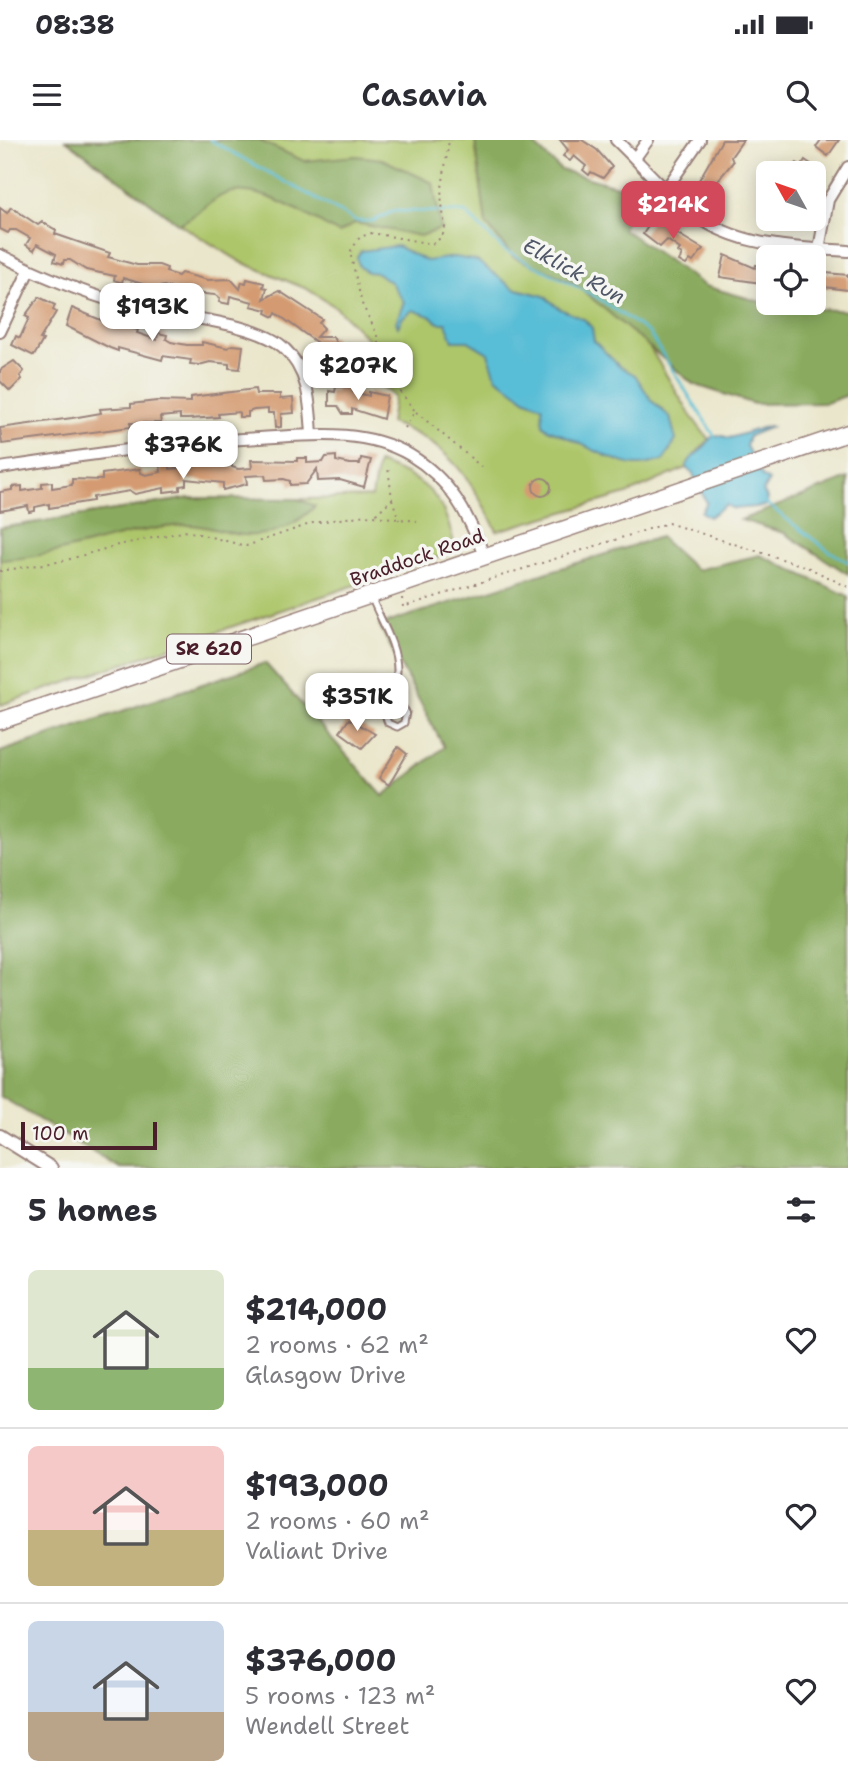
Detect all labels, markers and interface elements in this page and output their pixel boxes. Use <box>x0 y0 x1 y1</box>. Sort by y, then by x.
text: 08:38 <box>35 7 115 42</box>
text: Casavia <box>361 73 487 116</box>
icon: menu <box>28 76 66 114</box>
icon: search <box>782 76 820 114</box>
north arrow <box>756 161 826 231</box>
map controls <box>756 161 826 315</box>
pin: $214K <box>624 182 722 241</box>
text: $214K <box>637 189 709 219</box>
water label: Elklick Run <box>518 231 630 311</box>
button: locate <box>756 245 826 315</box>
pin: $193K <box>103 284 201 343</box>
text: $193K <box>116 291 188 321</box>
pin: $207K <box>309 342 407 402</box>
text: $207K <box>319 350 397 380</box>
pin: $376K <box>134 422 232 481</box>
text: $376K <box>144 429 222 459</box>
street label: Braddock Road <box>347 523 487 592</box>
road number: SR 620 <box>167 634 251 664</box>
pin: $351K <box>308 674 406 733</box>
text: $351K <box>321 681 393 711</box>
scale bar <box>21 1119 158 1151</box>
text: 100 m <box>32 1121 89 1146</box>
text: 5 homes <box>28 1190 158 1231</box>
icon: filters <box>782 1191 820 1229</box>
text: $214,000 <box>245 1289 387 1330</box>
icon: home <box>84 1298 168 1382</box>
icon: heart <box>782 1321 820 1359</box>
text: 2 rooms · 62 m² <box>245 1330 429 1360</box>
text: Glasgow Drive <box>245 1360 406 1390</box>
text: $193,000 <box>245 1465 389 1506</box>
icon: home <box>84 1474 168 1558</box>
icon: heart <box>782 1497 820 1535</box>
text: 2 rooms · 60 m² <box>245 1506 430 1536</box>
text: Valiant Drive <box>245 1536 388 1566</box>
text: $376,000 <box>245 1640 396 1681</box>
icon: home <box>84 1649 168 1733</box>
icon: heart <box>782 1672 820 1710</box>
text: 5 rooms · 123 m² <box>245 1681 435 1711</box>
text: Wendell Street <box>245 1711 410 1741</box>

